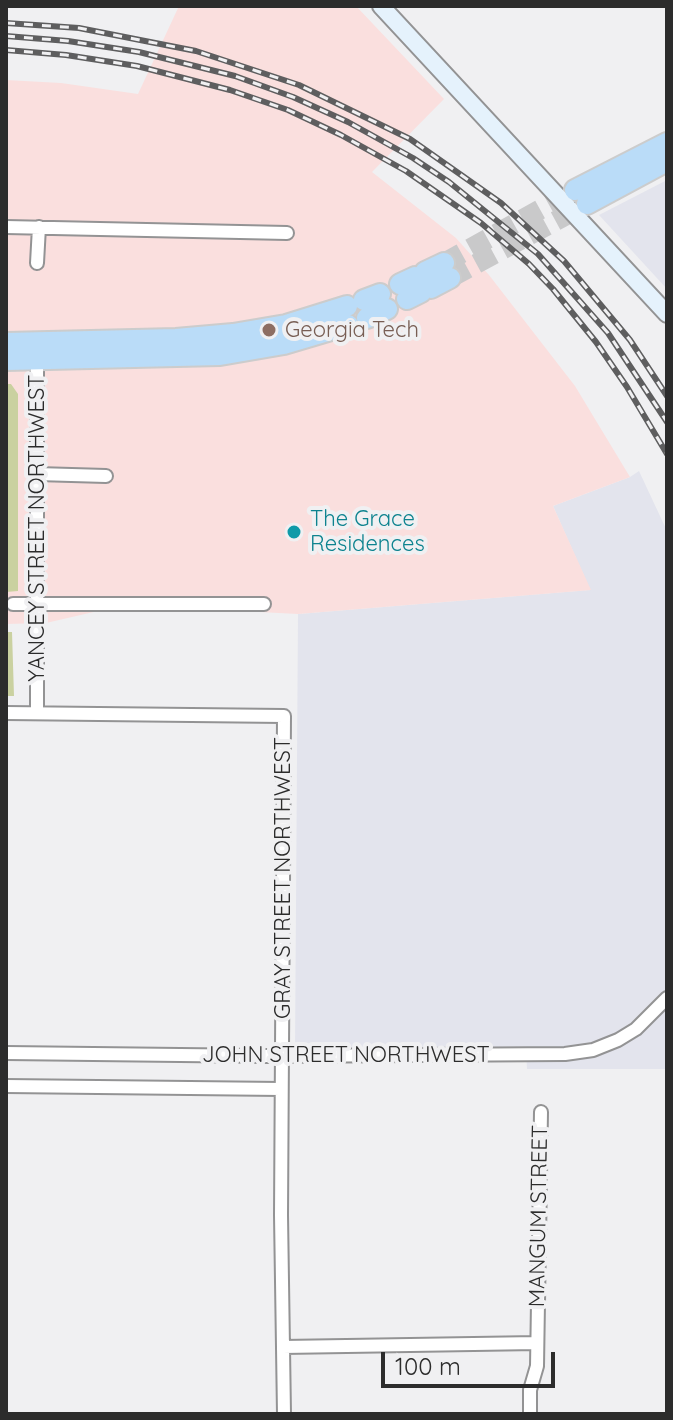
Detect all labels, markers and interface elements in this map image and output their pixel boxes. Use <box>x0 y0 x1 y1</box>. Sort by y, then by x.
place label: Georgia Tech <box>285 317 419 343</box>
marker: Georgia Tech <box>260 321 278 339</box>
street label: YANCEY STREET NORTHWEST <box>24 374 50 682</box>
place label: The Grace Residences <box>310 506 425 558</box>
marker: The Grace Residences <box>285 523 303 541</box>
street label: GRAY STREET NORTHWEST <box>270 737 296 1019</box>
street label: JOHN STREET NORTHWEST <box>202 1042 490 1068</box>
street label: MANGUM STREET <box>524 1125 554 1307</box>
scale bar <box>385 1336 559 1386</box>
text: 100 m <box>395 1351 461 1381</box>

